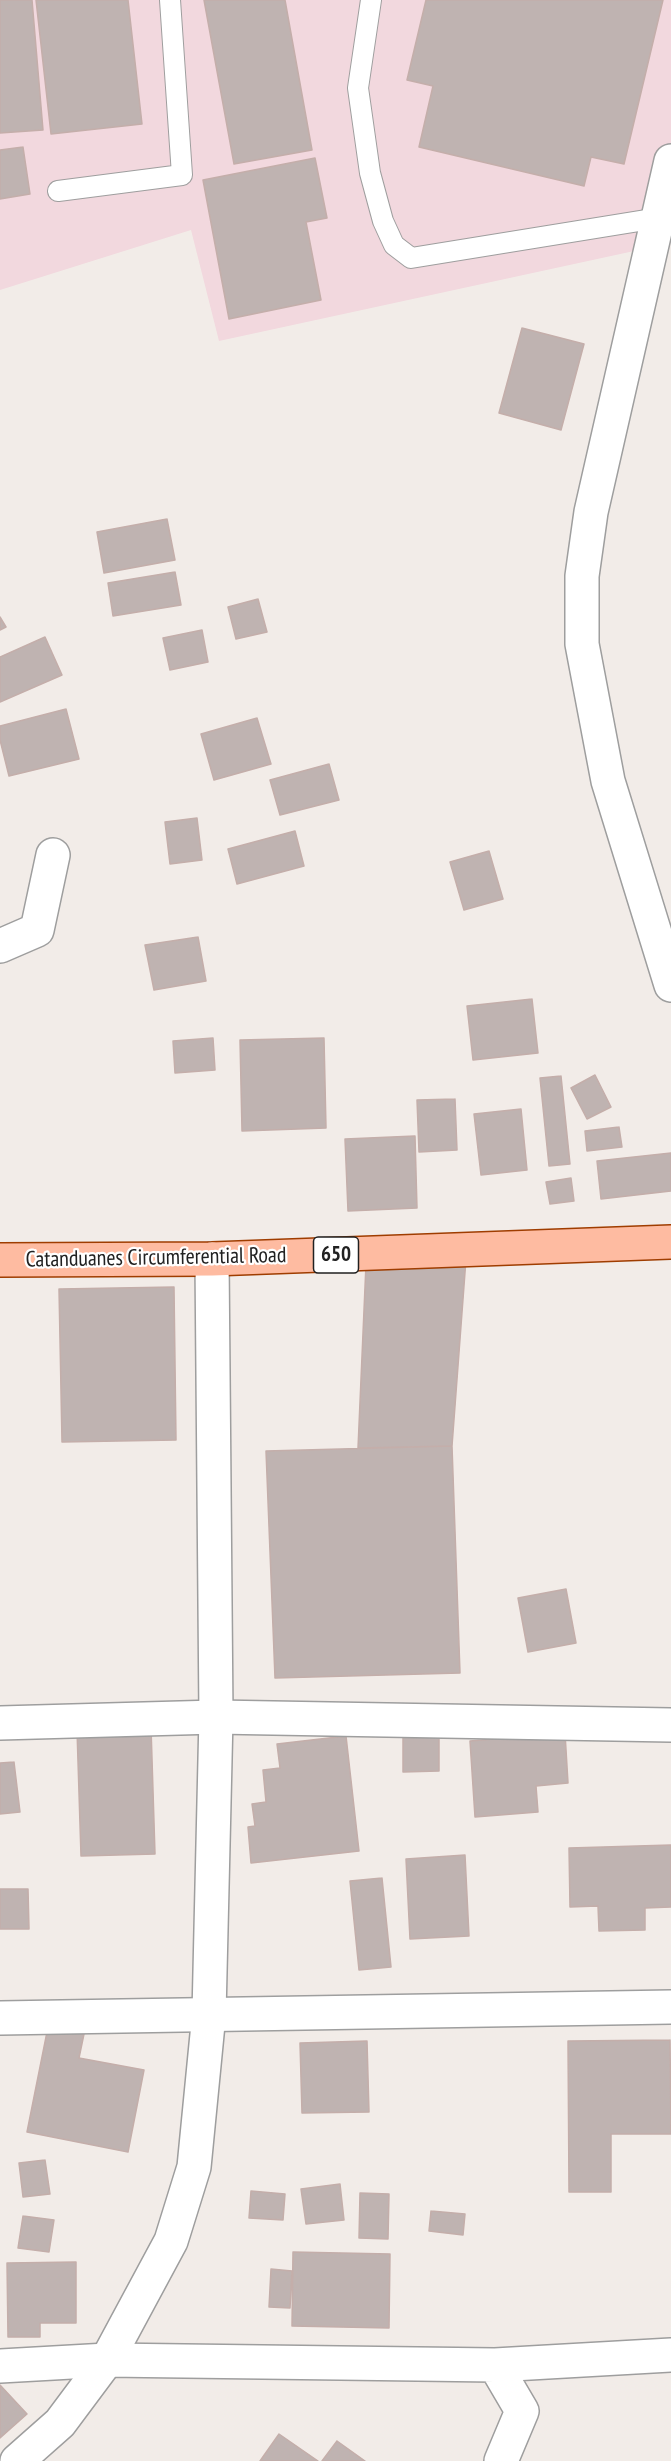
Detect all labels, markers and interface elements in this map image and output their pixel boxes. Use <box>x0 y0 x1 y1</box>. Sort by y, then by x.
road number: 650 <box>314 1237 358 1273</box>
street label: Catanduanes Circumferential Road <box>25 1243 287 1273</box>

